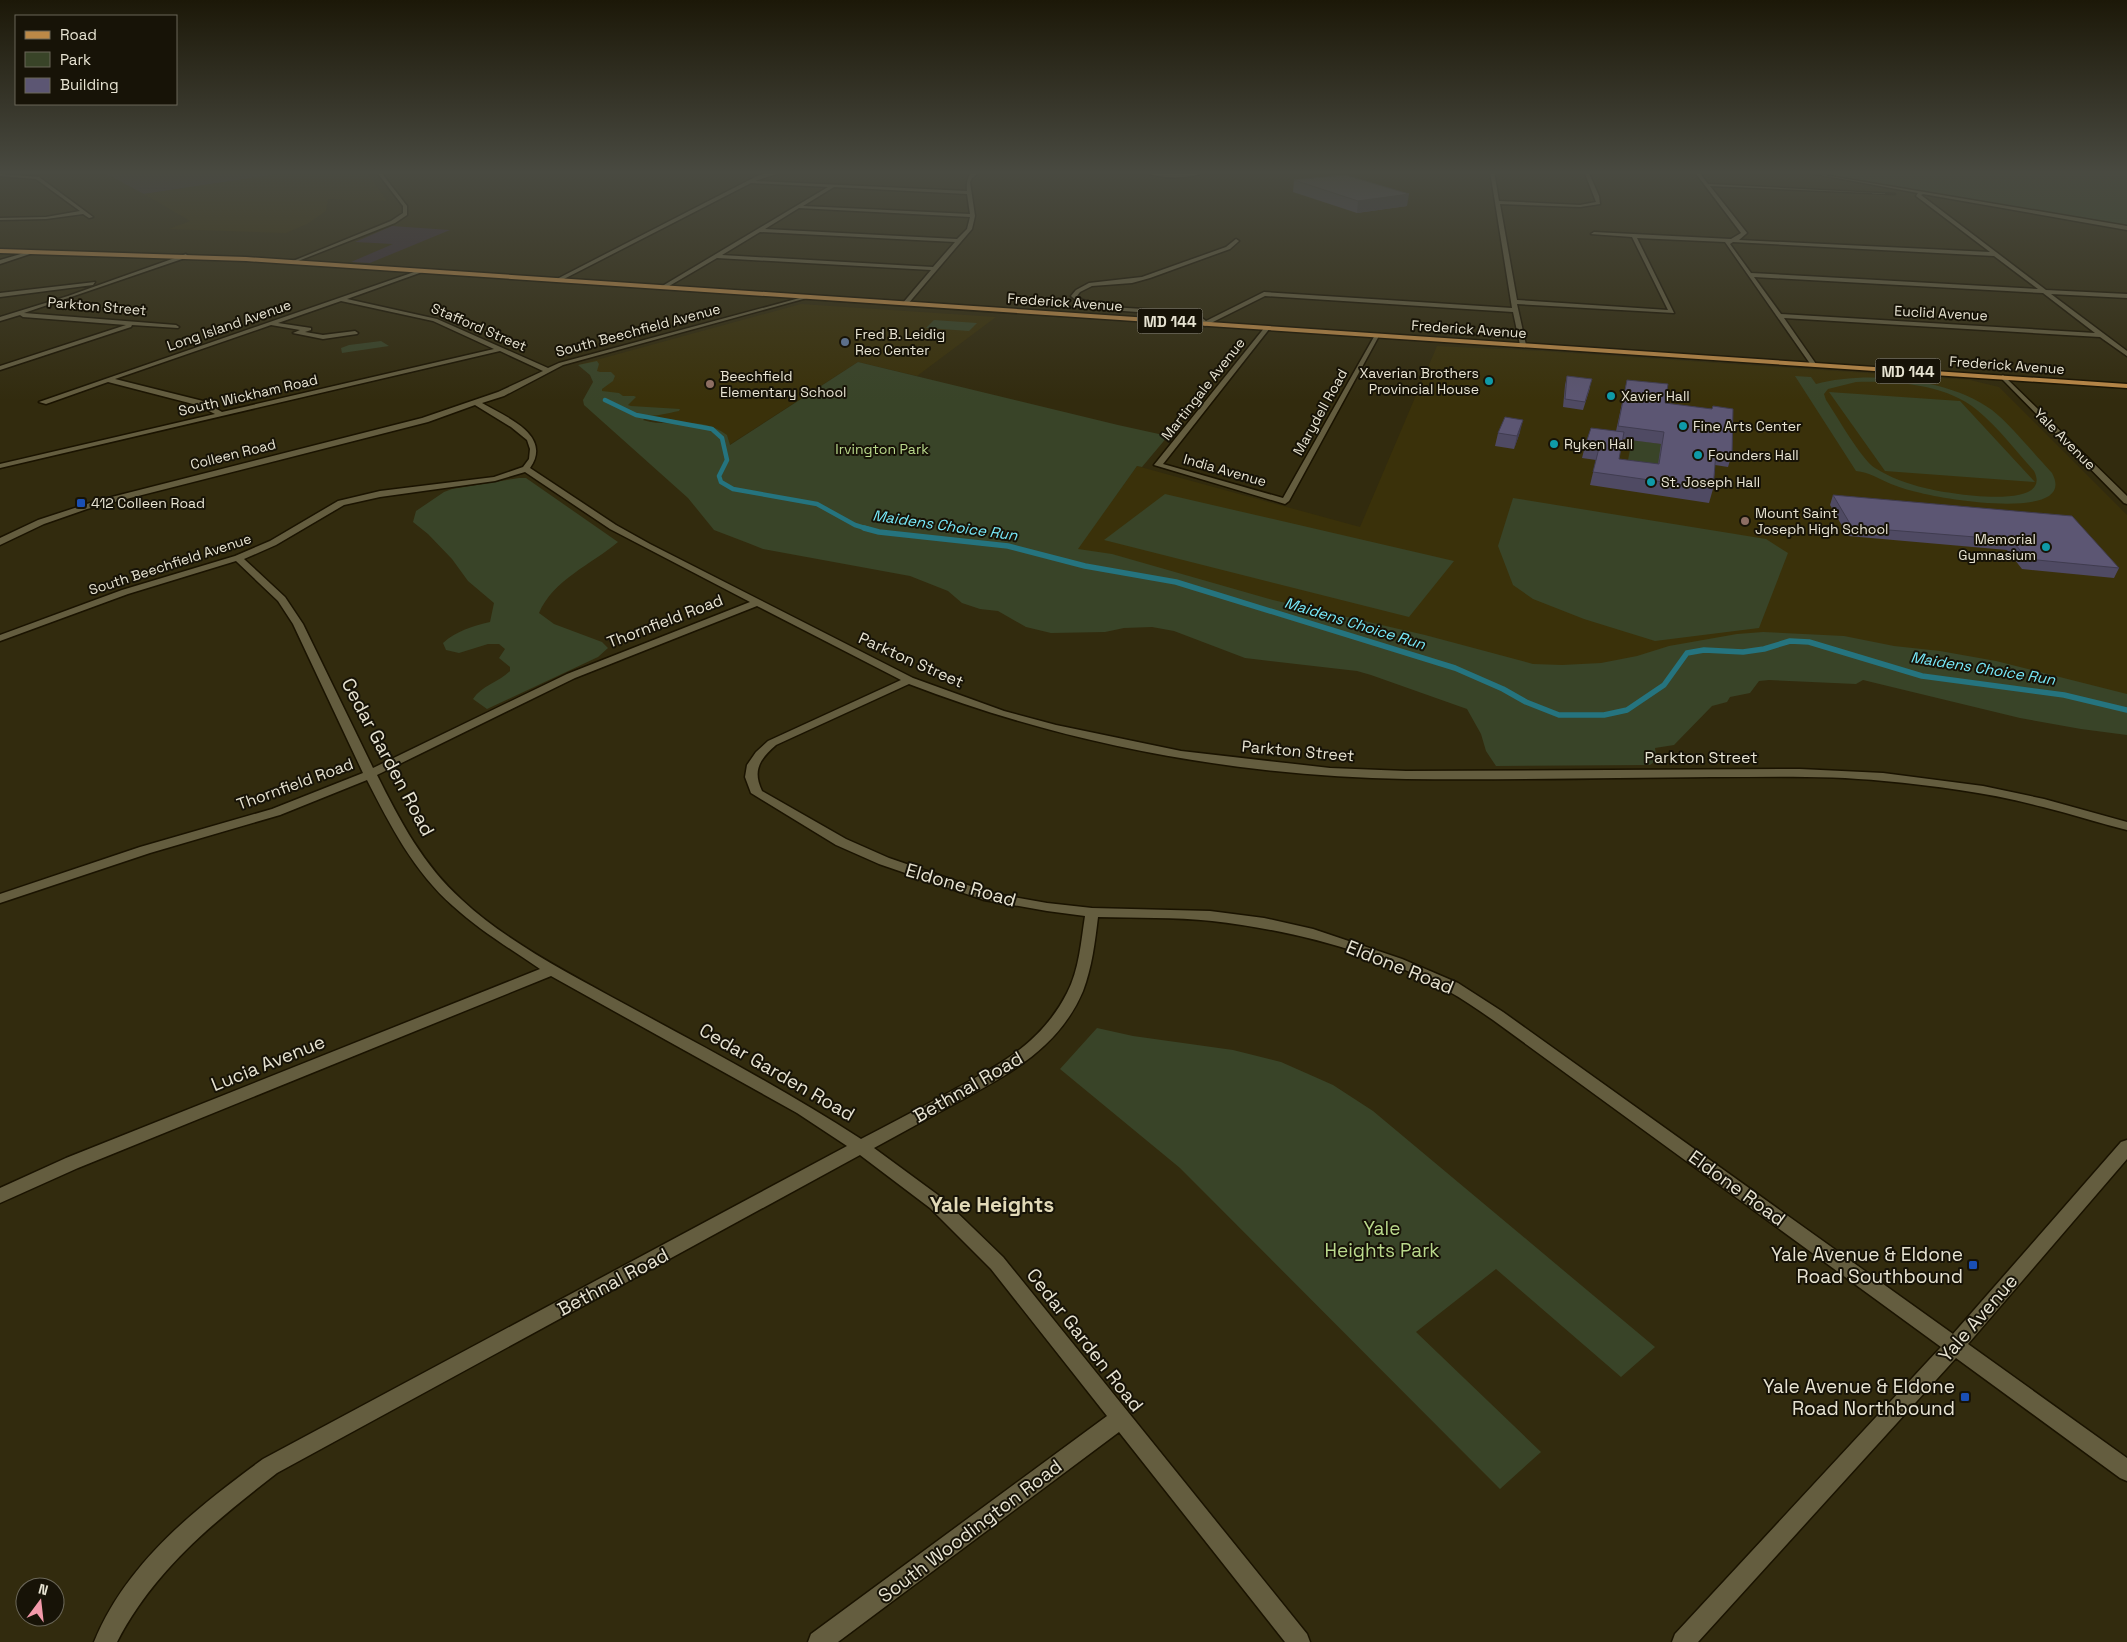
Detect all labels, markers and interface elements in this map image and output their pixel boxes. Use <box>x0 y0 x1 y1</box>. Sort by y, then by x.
legend <box>15 15 178 105</box>
text: Road <box>60 25 97 44</box>
text: Park <box>60 50 91 69</box>
text: Building <box>60 75 119 94</box>
street label: Frederick Avenue <box>1007 289 1123 315</box>
street label: Parkton Street <box>47 293 147 319</box>
street label: Long Island Avenue <box>165 295 293 355</box>
street label: Stafford Street <box>429 299 529 355</box>
street label: South Beechfield Avenue <box>554 299 722 361</box>
street label: Euclid Avenue <box>1894 302 1988 324</box>
road number: MD 144 <box>1138 308 1202 334</box>
street label: Frederick Avenue <box>1411 316 1527 342</box>
place label: Fred B. Leidig Rec Center <box>855 325 945 359</box>
street label: Martingale Avenue <box>1157 334 1249 444</box>
marker: Fred B. Leidig Rec Center <box>839 336 851 348</box>
street label: Frederick Avenue <box>1949 352 2065 378</box>
road number: MD 144 <box>1876 358 1940 384</box>
place label: Xaverian Brothers Provincial House <box>1359 364 1479 398</box>
street label: Marydell Road <box>1289 366 1351 458</box>
place label: Beechfield Elementary School <box>720 367 846 401</box>
street label: South Wickham Road <box>177 370 319 420</box>
marker: Xaverian Brothers Provincial House <box>1483 375 1495 387</box>
marker: Beechfield Elementary School <box>704 378 716 390</box>
place label: Xavier Hall <box>1621 387 1690 405</box>
marker: Xavier Hall <box>1605 390 1617 402</box>
street label: Yale Avenue <box>2030 404 2100 474</box>
place label: Fine Arts Center <box>1693 417 1801 435</box>
marker: Fine Arts Center <box>1677 420 1689 432</box>
street label: Colleen Road <box>188 435 278 473</box>
place label: Ryken Hall <box>1564 435 1633 453</box>
marker: Ryken Hall <box>1548 438 1560 450</box>
park label: Irvington Park <box>835 440 929 458</box>
place label: Founders Hall <box>1708 446 1799 464</box>
marker: Founders Hall <box>1692 449 1704 461</box>
street label: India Avenue <box>1181 450 1269 490</box>
place label: St. Joseph Hall <box>1661 473 1760 491</box>
marker: St. Joseph Hall <box>1645 476 1657 488</box>
place label: 412 Colleen Road <box>91 494 205 512</box>
marker: 412 Colleen Road <box>75 497 87 509</box>
place label: Mount Saint Joseph High School <box>1755 504 1889 538</box>
water label: Maidens Choice Run <box>871 505 1019 545</box>
marker: Mount Saint Joseph High School <box>1739 515 1751 527</box>
street label: South Beechfield Avenue <box>86 529 254 599</box>
place label: Memorial Gymnasium <box>1958 530 2036 564</box>
marker: Memorial Gymnasium <box>2040 541 2052 553</box>
street label: Thornfield Road <box>604 589 726 653</box>
water label: Maidens Choice Run <box>1282 593 1428 654</box>
street label: Parkton Street <box>855 627 967 693</box>
water label: Maidens Choice Run <box>1909 647 2057 689</box>
street label: Cedar Garden Road <box>336 674 440 840</box>
street label: Parkton Street <box>1241 736 1355 766</box>
street label: Parkton Street <box>1644 747 1758 768</box>
street label: Thornfield Road <box>234 753 356 815</box>
street label: Eldone Road <box>903 857 1019 913</box>
street label: Eldone Road <box>1343 934 1457 1000</box>
street label: Cedar Garden Road <box>695 1017 859 1127</box>
street label: Lucia Avenue <box>207 1029 329 1097</box>
street label: Bethnal Road <box>909 1046 1027 1128</box>
street label: Eldone Road <box>1684 1144 1790 1232</box>
district label: Yale Heights <box>930 1191 1054 1218</box>
park label: Yale Heights Park <box>1324 1216 1440 1263</box>
street label: Bethnal Road <box>553 1242 673 1322</box>
place label: Yale Avenue & Eldone Road Southbound <box>1771 1242 1963 1289</box>
marker: Yale Avenue & Eldone Road Southbound <box>1967 1259 1979 1271</box>
street label: Cedar Garden Road <box>1021 1263 1149 1417</box>
street label: Yale Avenue <box>1933 1269 2023 1367</box>
place label: Yale Avenue & Eldone Road Northbound <box>1763 1374 1955 1421</box>
marker: Yale Avenue & Eldone Road Northbound <box>1959 1391 1971 1403</box>
street label: South Woodington Road <box>873 1454 1067 1608</box>
north arrow <box>15 1577 65 1627</box>
text: N <box>36 1580 50 1599</box>

